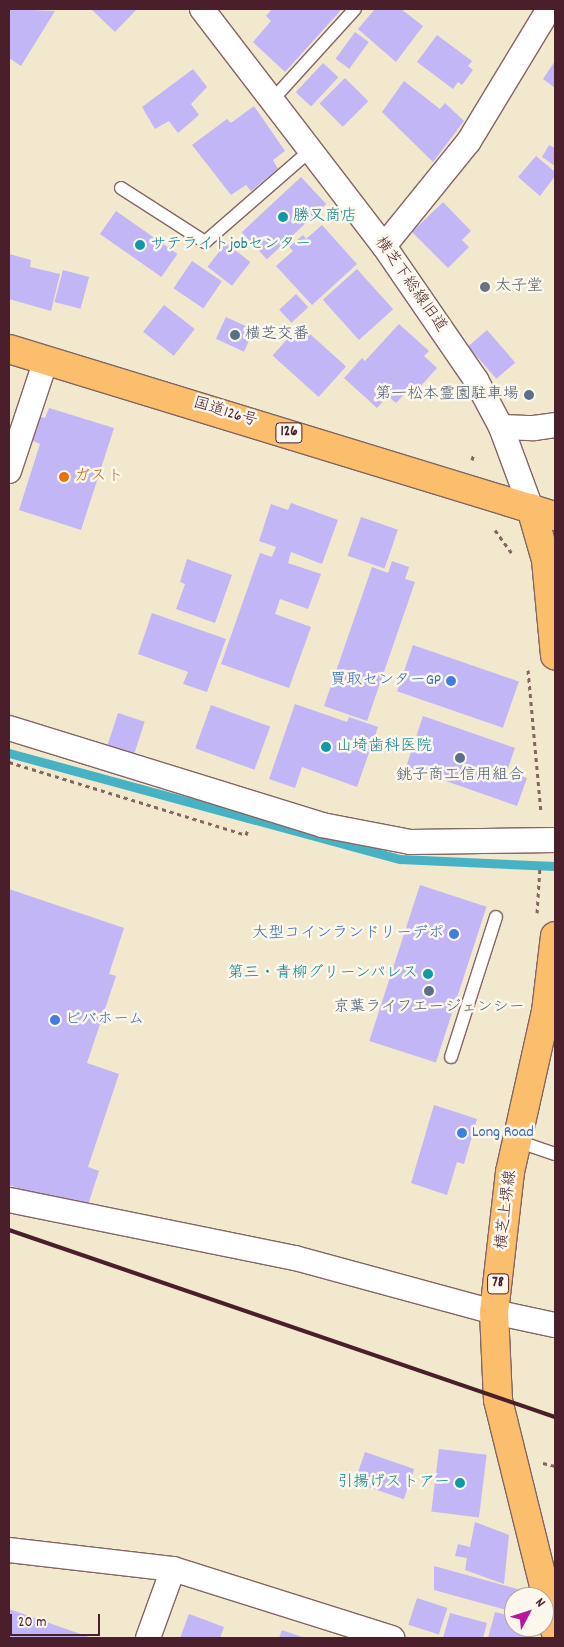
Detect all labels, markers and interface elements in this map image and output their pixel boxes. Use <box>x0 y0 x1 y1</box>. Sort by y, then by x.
place label: 勝又商店 <box>293 207 357 227</box>
marker: 勝又商店 <box>277 211 289 223</box>
street label: 横芝下総線旧道 <box>370 234 450 336</box>
place label: サテライトjobセンター <box>150 235 312 255</box>
marker: サテライトjobセンター <box>134 239 146 251</box>
place label: 太子堂 <box>495 277 543 297</box>
marker: 太子堂 <box>479 281 491 293</box>
place label: 横芝交番 <box>245 325 309 345</box>
marker: 横芝交番 <box>229 329 241 341</box>
place label: 第一松本霊園駐車場 <box>375 385 519 405</box>
marker: 第一松本霊園駐車場 <box>523 389 535 401</box>
street label: 国道126号 <box>190 394 260 432</box>
road number: 126 <box>275 420 303 446</box>
place label: ガスト <box>74 467 122 487</box>
marker: ガスト <box>58 471 70 483</box>
place label: 買取センターGP <box>330 671 441 691</box>
marker: 買取センターGP <box>445 675 457 687</box>
place label: 山埼歯科医院 <box>336 737 432 757</box>
marker: 山埼歯科医院 <box>320 741 332 753</box>
marker: 銚子商工信用組合 <box>454 752 466 764</box>
place label: 銚子商工信用組合 <box>396 766 524 786</box>
place label: 大型コインランドリーデポ <box>252 924 444 944</box>
marker: 大型コインランドリーデポ <box>448 928 460 940</box>
place label: 第三・青柳グリーンパレス <box>226 964 418 984</box>
marker: 第三・青柳グリーンパレス <box>422 968 434 980</box>
marker: 京葉ライフエージェンシー <box>423 985 435 997</box>
place label: 京葉ライフエージェンシー <box>333 998 525 1018</box>
place label: ビバホーム <box>65 1010 145 1030</box>
marker: ビバホーム <box>49 1014 61 1026</box>
place label: Long Road <box>472 1123 534 1143</box>
marker: Long Road <box>456 1127 468 1139</box>
street label: 横芝上堺線 <box>493 1169 521 1251</box>
road number: 78 <box>487 1272 509 1296</box>
place label: 引揚げストアー <box>339 1473 450 1493</box>
marker: 引揚げストアー <box>454 1477 466 1489</box>
north arrow <box>504 1587 554 1637</box>
text: N <box>530 1594 550 1612</box>
scale bar <box>12 1604 102 1636</box>
text: 20 m <box>18 1612 46 1634</box>

